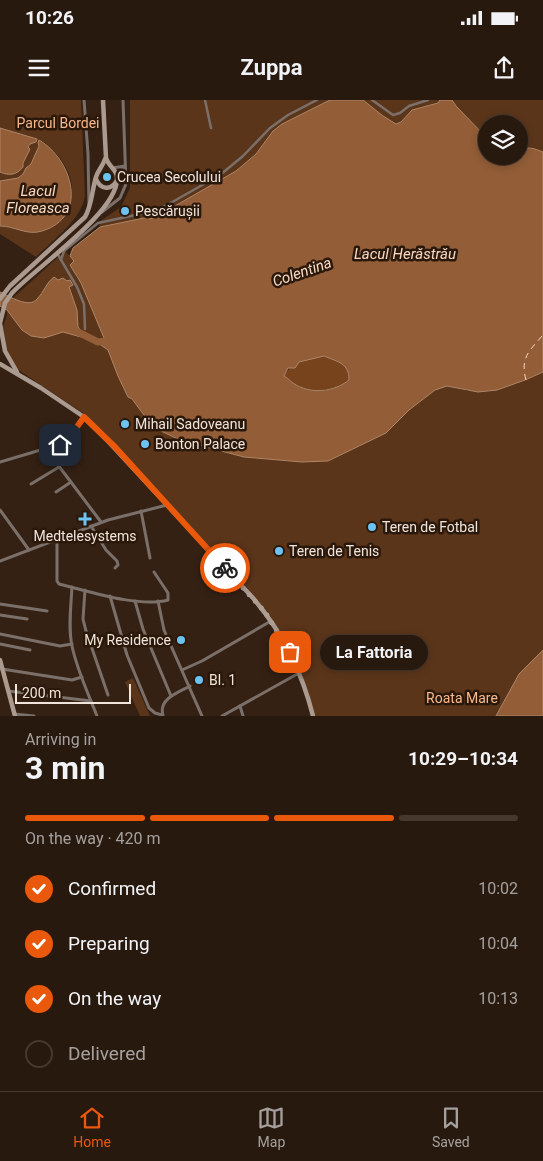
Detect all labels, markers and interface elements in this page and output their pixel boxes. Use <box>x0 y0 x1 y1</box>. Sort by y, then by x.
text: 10:26 <box>25 6 74 29</box>
icon: menu <box>25 54 53 82</box>
icon: share <box>490 54 518 82</box>
text: Zuppa <box>241 55 303 80</box>
park label: Parcul Bordei <box>17 115 99 131</box>
map controls <box>478 115 528 165</box>
button: layers <box>478 115 528 165</box>
place label: Crucea Secolului <box>117 169 221 185</box>
marker: Crucea Secolului <box>101 171 113 183</box>
water label: Lacul Floreasca <box>6 182 70 217</box>
place label: Pescărușii <box>135 203 200 220</box>
marker: Pescărușii <box>119 205 131 217</box>
water label: Lacul Herăstrău <box>354 245 456 263</box>
water label: Colentina <box>270 253 334 290</box>
place label: Mihail Sadoveanu <box>135 416 245 432</box>
marker: Mihail Sadoveanu <box>119 418 131 430</box>
pin <box>39 424 81 466</box>
icon: home <box>46 431 74 459</box>
place label: Bonton Palace <box>155 436 245 452</box>
marker: Bonton Palace <box>139 438 151 450</box>
marker: Medtelesystems <box>78 512 92 526</box>
place label: Teren de Fotbal <box>382 519 478 535</box>
marker: Teren de Fotbal <box>366 521 378 533</box>
place label: Medtelesystems <box>34 528 136 544</box>
courier <box>200 543 250 593</box>
place label: Teren de Tenis <box>289 543 379 559</box>
marker: Teren de Tenis <box>273 545 285 557</box>
icon: bike <box>211 554 239 582</box>
pin <box>269 631 311 673</box>
place label: My Residence <box>84 632 171 648</box>
marker: My Residence <box>175 634 187 646</box>
callout: La Fattoria <box>320 634 428 670</box>
icon: bag <box>276 638 304 666</box>
text: La Fattoria <box>336 643 412 662</box>
place label: Bl. 1 <box>209 672 236 688</box>
marker: Bl. 1 <box>193 674 205 686</box>
scale bar <box>15 681 131 704</box>
text: 200 m <box>22 685 61 701</box>
park label: Roata Mare <box>426 690 498 706</box>
text: Arriving in <box>25 730 96 749</box>
text: 10:29–10:34 <box>408 747 518 770</box>
text: 3 min <box>25 749 105 787</box>
text: On the way · 420 m <box>25 829 161 848</box>
icon: check <box>25 875 53 903</box>
text: Confirmed <box>68 877 156 900</box>
text: 10:02 <box>478 879 518 898</box>
icon: check <box>25 930 53 958</box>
text: Preparing <box>68 932 150 955</box>
text: 10:04 <box>478 934 518 953</box>
icon: check <box>25 985 53 1013</box>
text: On the way <box>68 987 161 1010</box>
text: 10:13 <box>478 989 518 1008</box>
text: Delivered <box>68 1042 146 1065</box>
tab: Home <box>73 1104 111 1150</box>
tab: Map <box>257 1104 285 1150</box>
tab: Saved <box>432 1104 470 1150</box>

